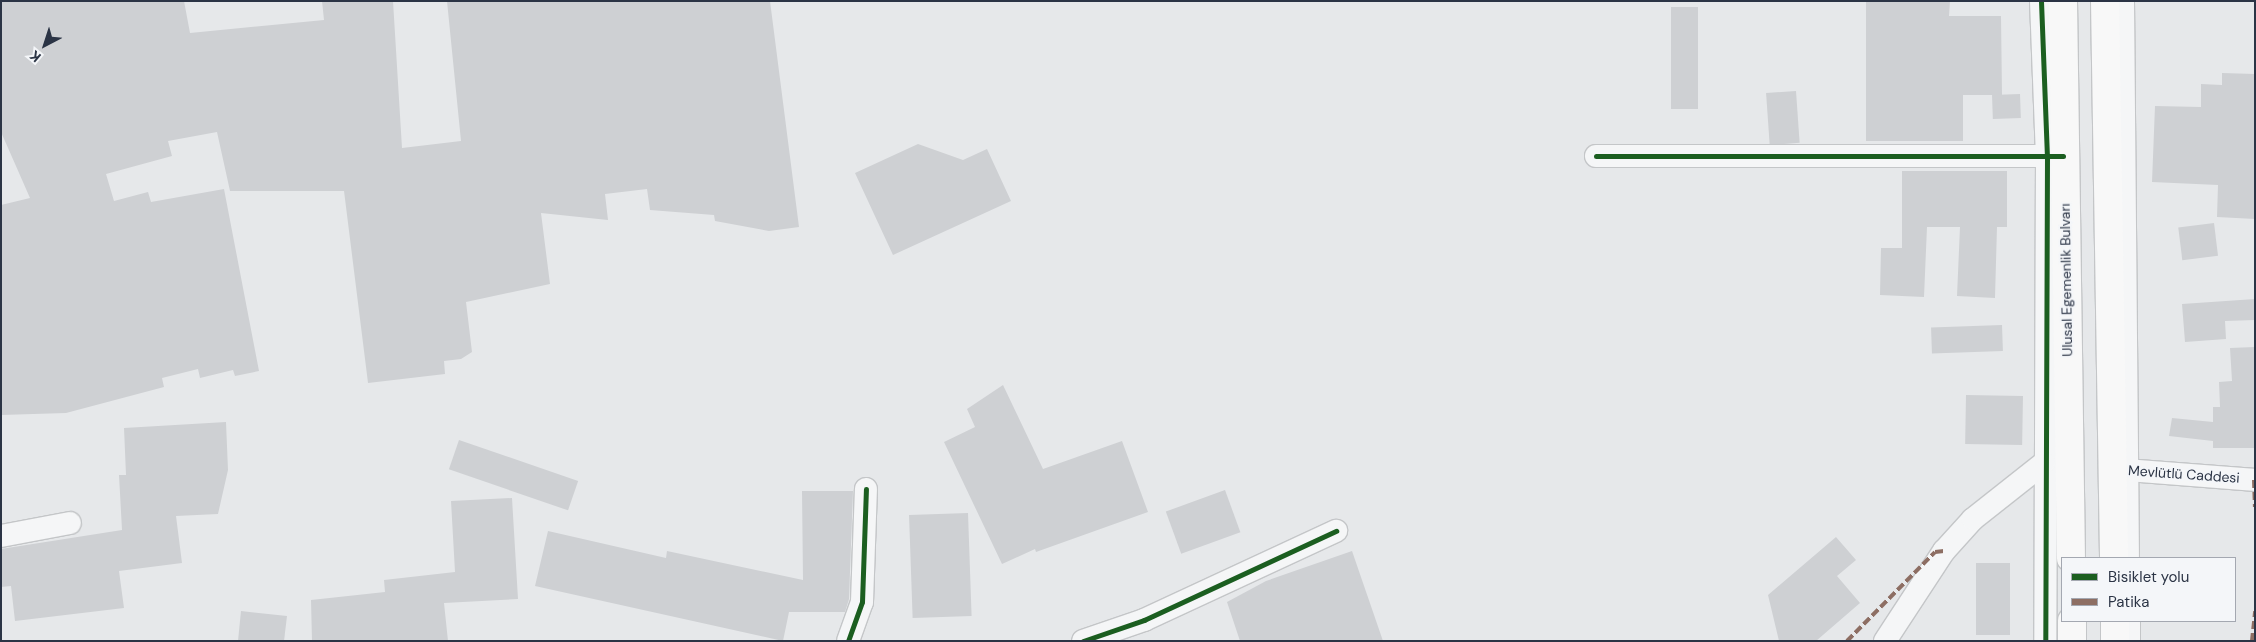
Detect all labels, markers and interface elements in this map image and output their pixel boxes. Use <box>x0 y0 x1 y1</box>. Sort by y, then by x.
north arrow <box>20 20 70 70</box>
text: K <box>26 47 45 66</box>
street label: Ulusal Egemenlik Bulvarı <box>2056 203 2076 357</box>
street label: Mevlütlü Caddesi <box>2128 462 2240 486</box>
legend <box>2061 557 2236 622</box>
text: Bisiklet yolu <box>2108 567 2189 587</box>
text: Patika <box>2108 592 2149 612</box>

